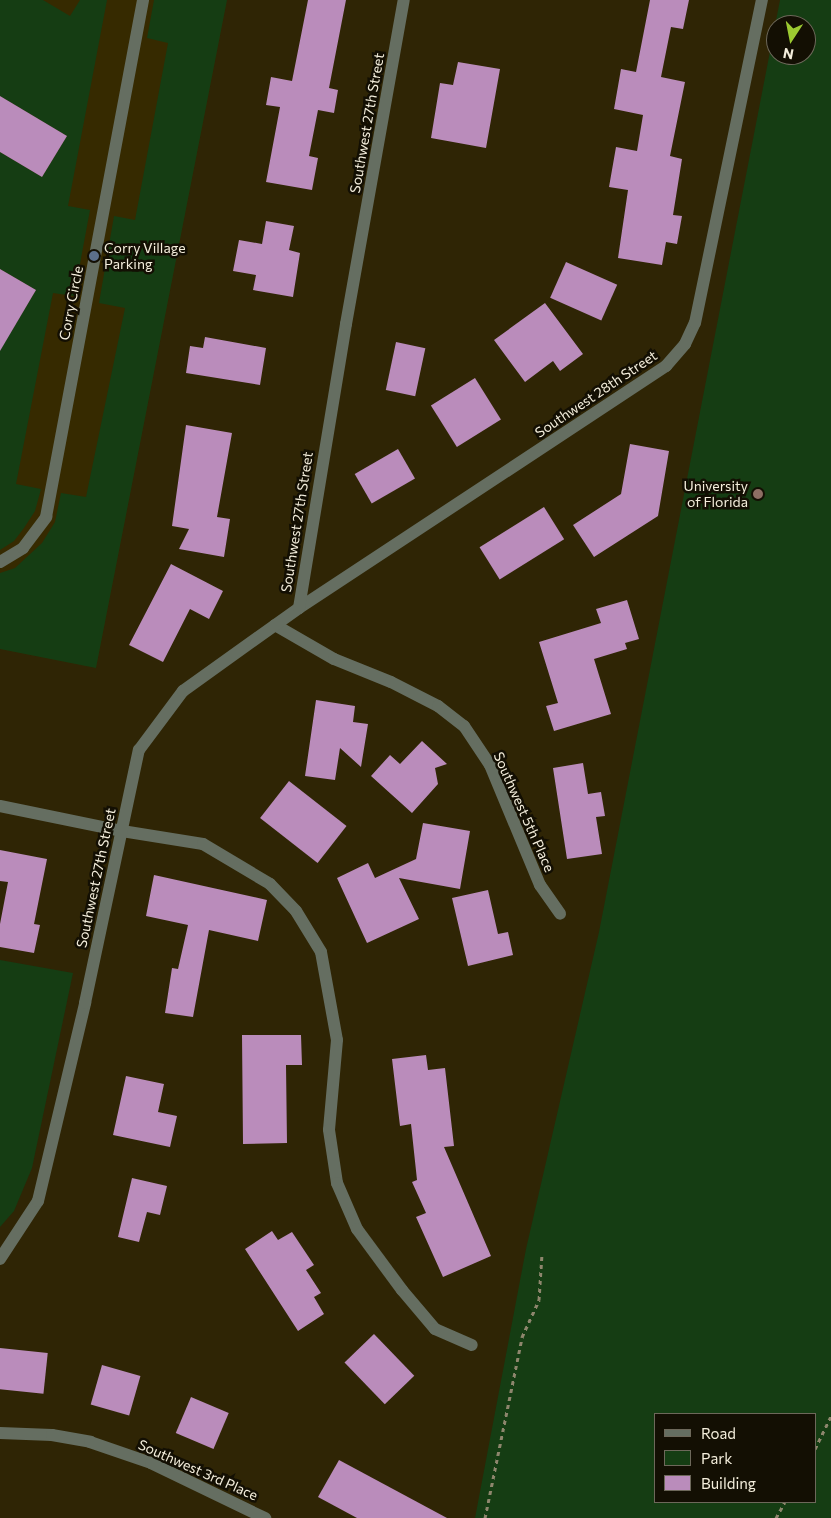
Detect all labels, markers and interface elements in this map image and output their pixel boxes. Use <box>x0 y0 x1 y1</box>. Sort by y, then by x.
north arrow <box>766 15 816 65</box>
text: N <box>781 45 795 64</box>
street label: Southwest 27th Street <box>346 52 388 194</box>
place label: Corry Village Parking <box>104 240 186 272</box>
marker: Corry Village Parking <box>88 250 100 262</box>
street label: Corry Circle <box>56 264 86 342</box>
street label: Southwest 28th Street <box>532 347 660 441</box>
street label: Southwest 27th Street <box>278 450 316 594</box>
place label: University of Florida <box>684 478 748 511</box>
marker: University of Florida <box>752 488 764 500</box>
street label: Southwest 5th Place <box>490 749 558 875</box>
street label: Southwest 27th Street <box>73 807 119 949</box>
legend <box>654 1413 816 1503</box>
text: Road <box>701 1424 736 1442</box>
street label: Southwest 3rd Place <box>136 1436 260 1504</box>
text: Park <box>701 1449 732 1467</box>
text: Building <box>701 1474 756 1492</box>

